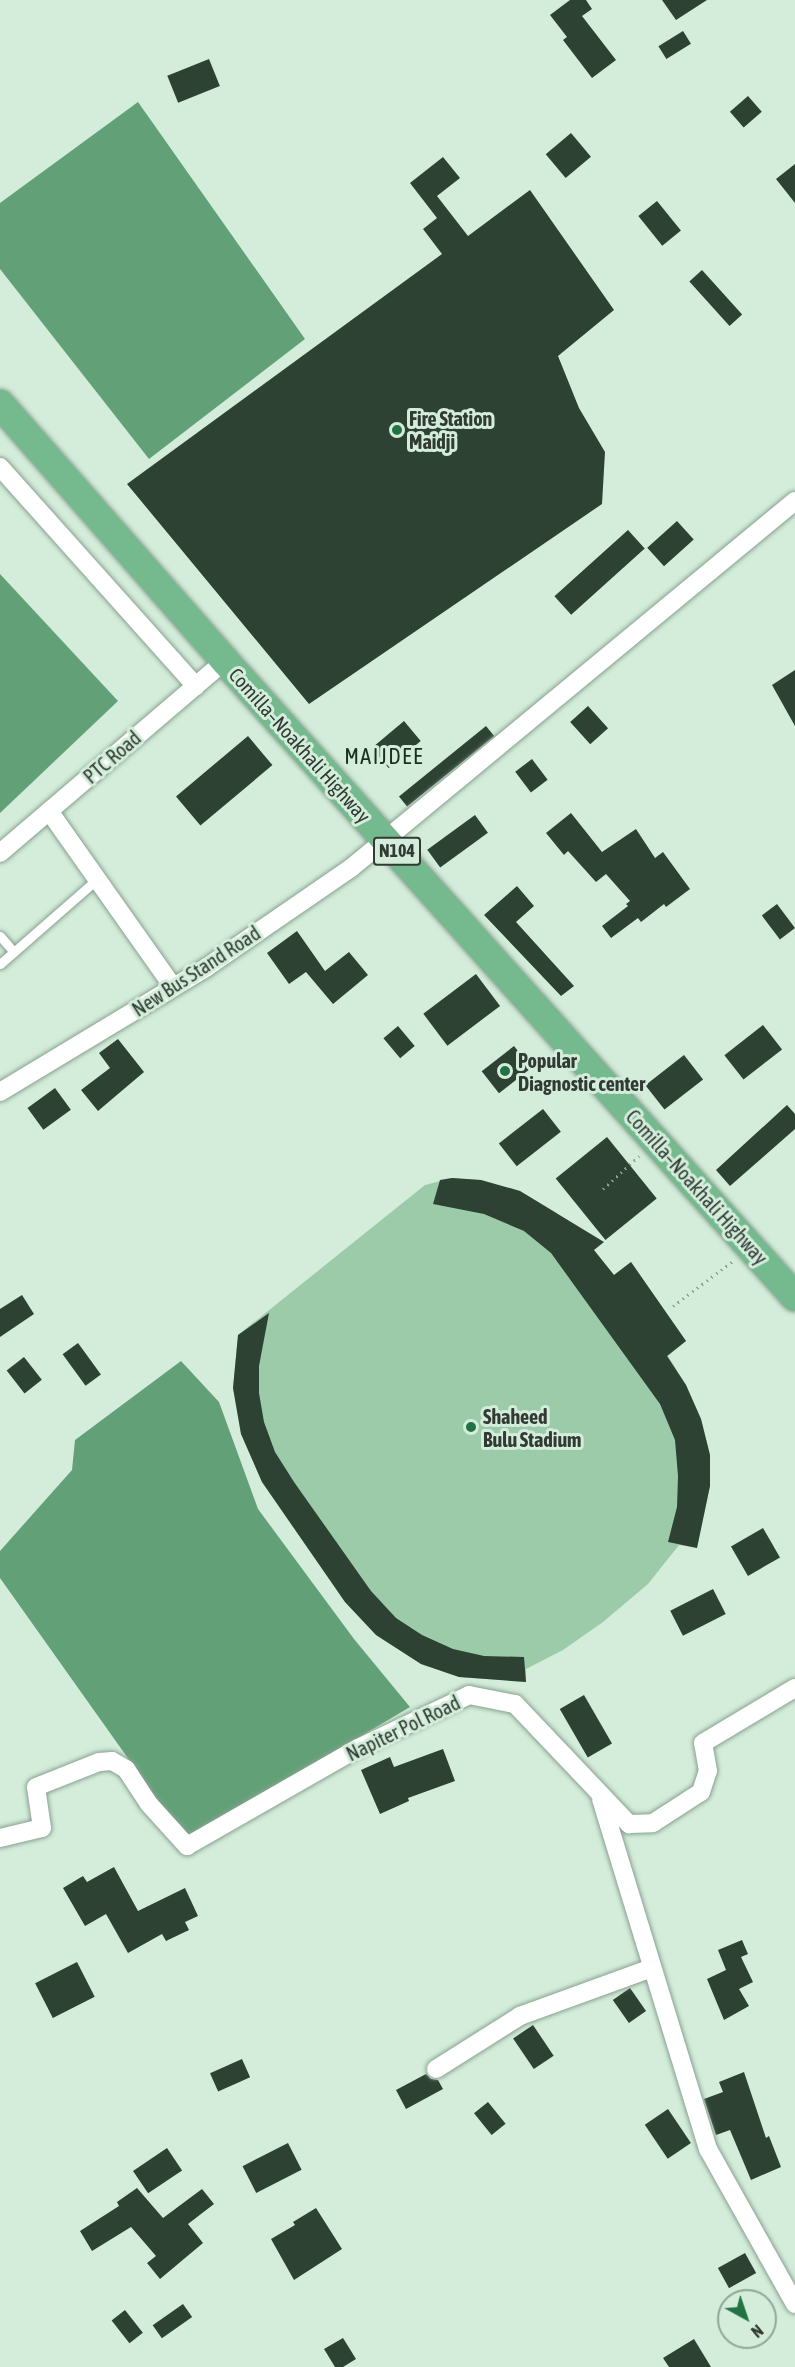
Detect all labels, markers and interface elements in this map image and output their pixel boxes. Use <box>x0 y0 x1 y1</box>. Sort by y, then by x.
place label: Fire Station Maidji <box>409 406 492 453</box>
marker: Fire Station Maidji <box>390 423 404 437</box>
street label: Comilla–Noakhali Highway <box>224 663 376 827</box>
street label: PTC Road <box>78 726 146 788</box>
district label: MAIJDEE <box>344 744 424 770</box>
road number: N104 <box>373 836 421 866</box>
street label: New Bus Stand Road <box>127 921 265 1021</box>
place label: Popular Diagnostic center <box>518 1048 645 1095</box>
marker: Popular Diagnostic center <box>496 1062 514 1080</box>
street label: Comilla–Noakhali Highway <box>621 1105 773 1269</box>
place label: Shaheed Bulu Stadium <box>483 1404 581 1451</box>
marker: Shaheed Bulu Stadium <box>464 1420 478 1434</box>
street label: Napiter Pol Road <box>342 1690 464 1766</box>
north arrow <box>717 2289 777 2349</box>
text: N <box>748 2321 767 2341</box>

